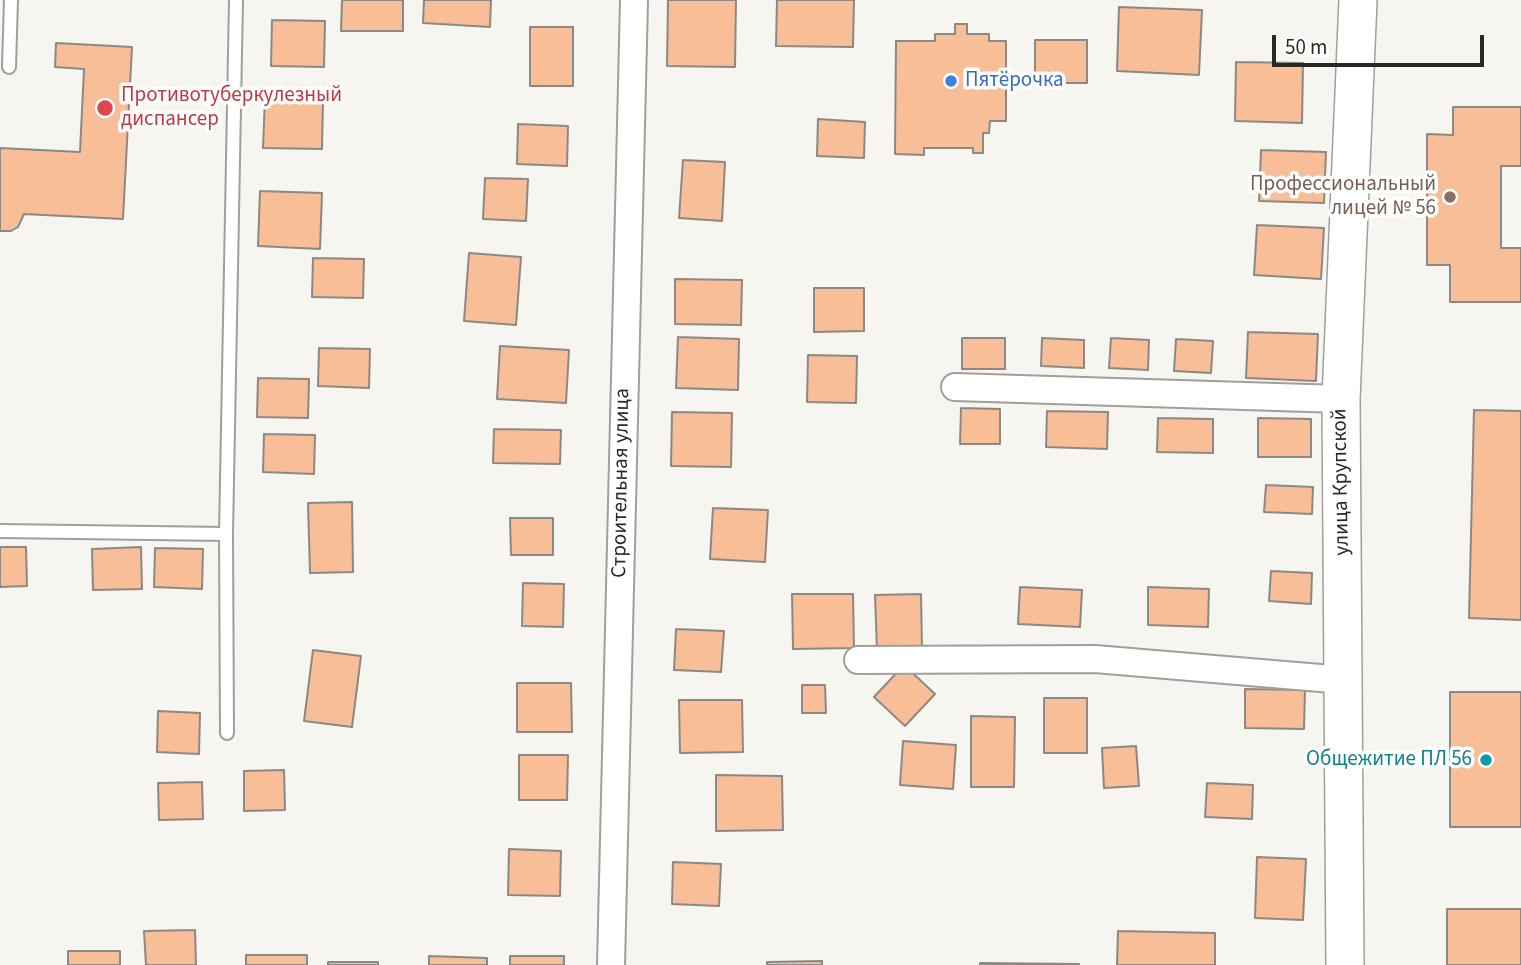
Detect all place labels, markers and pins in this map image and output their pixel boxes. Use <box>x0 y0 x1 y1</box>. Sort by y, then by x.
place label: Пятёрочка <box>965 68 1064 94</box>
marker: Пятёрочка <box>943 73 959 89</box>
place label: Противотуберкулезный диспансер <box>121 83 342 133</box>
marker: Противотуберкулезный диспансер <box>95 98 115 118</box>
place label: Профессиональный лицей № 56 <box>1250 172 1436 222</box>
marker: Профессиональный лицей № 56 <box>1442 189 1458 205</box>
place label: Общежитие ПЛ 56 <box>1306 747 1472 773</box>
marker: Общежитие ПЛ 56 <box>1478 752 1494 768</box>

